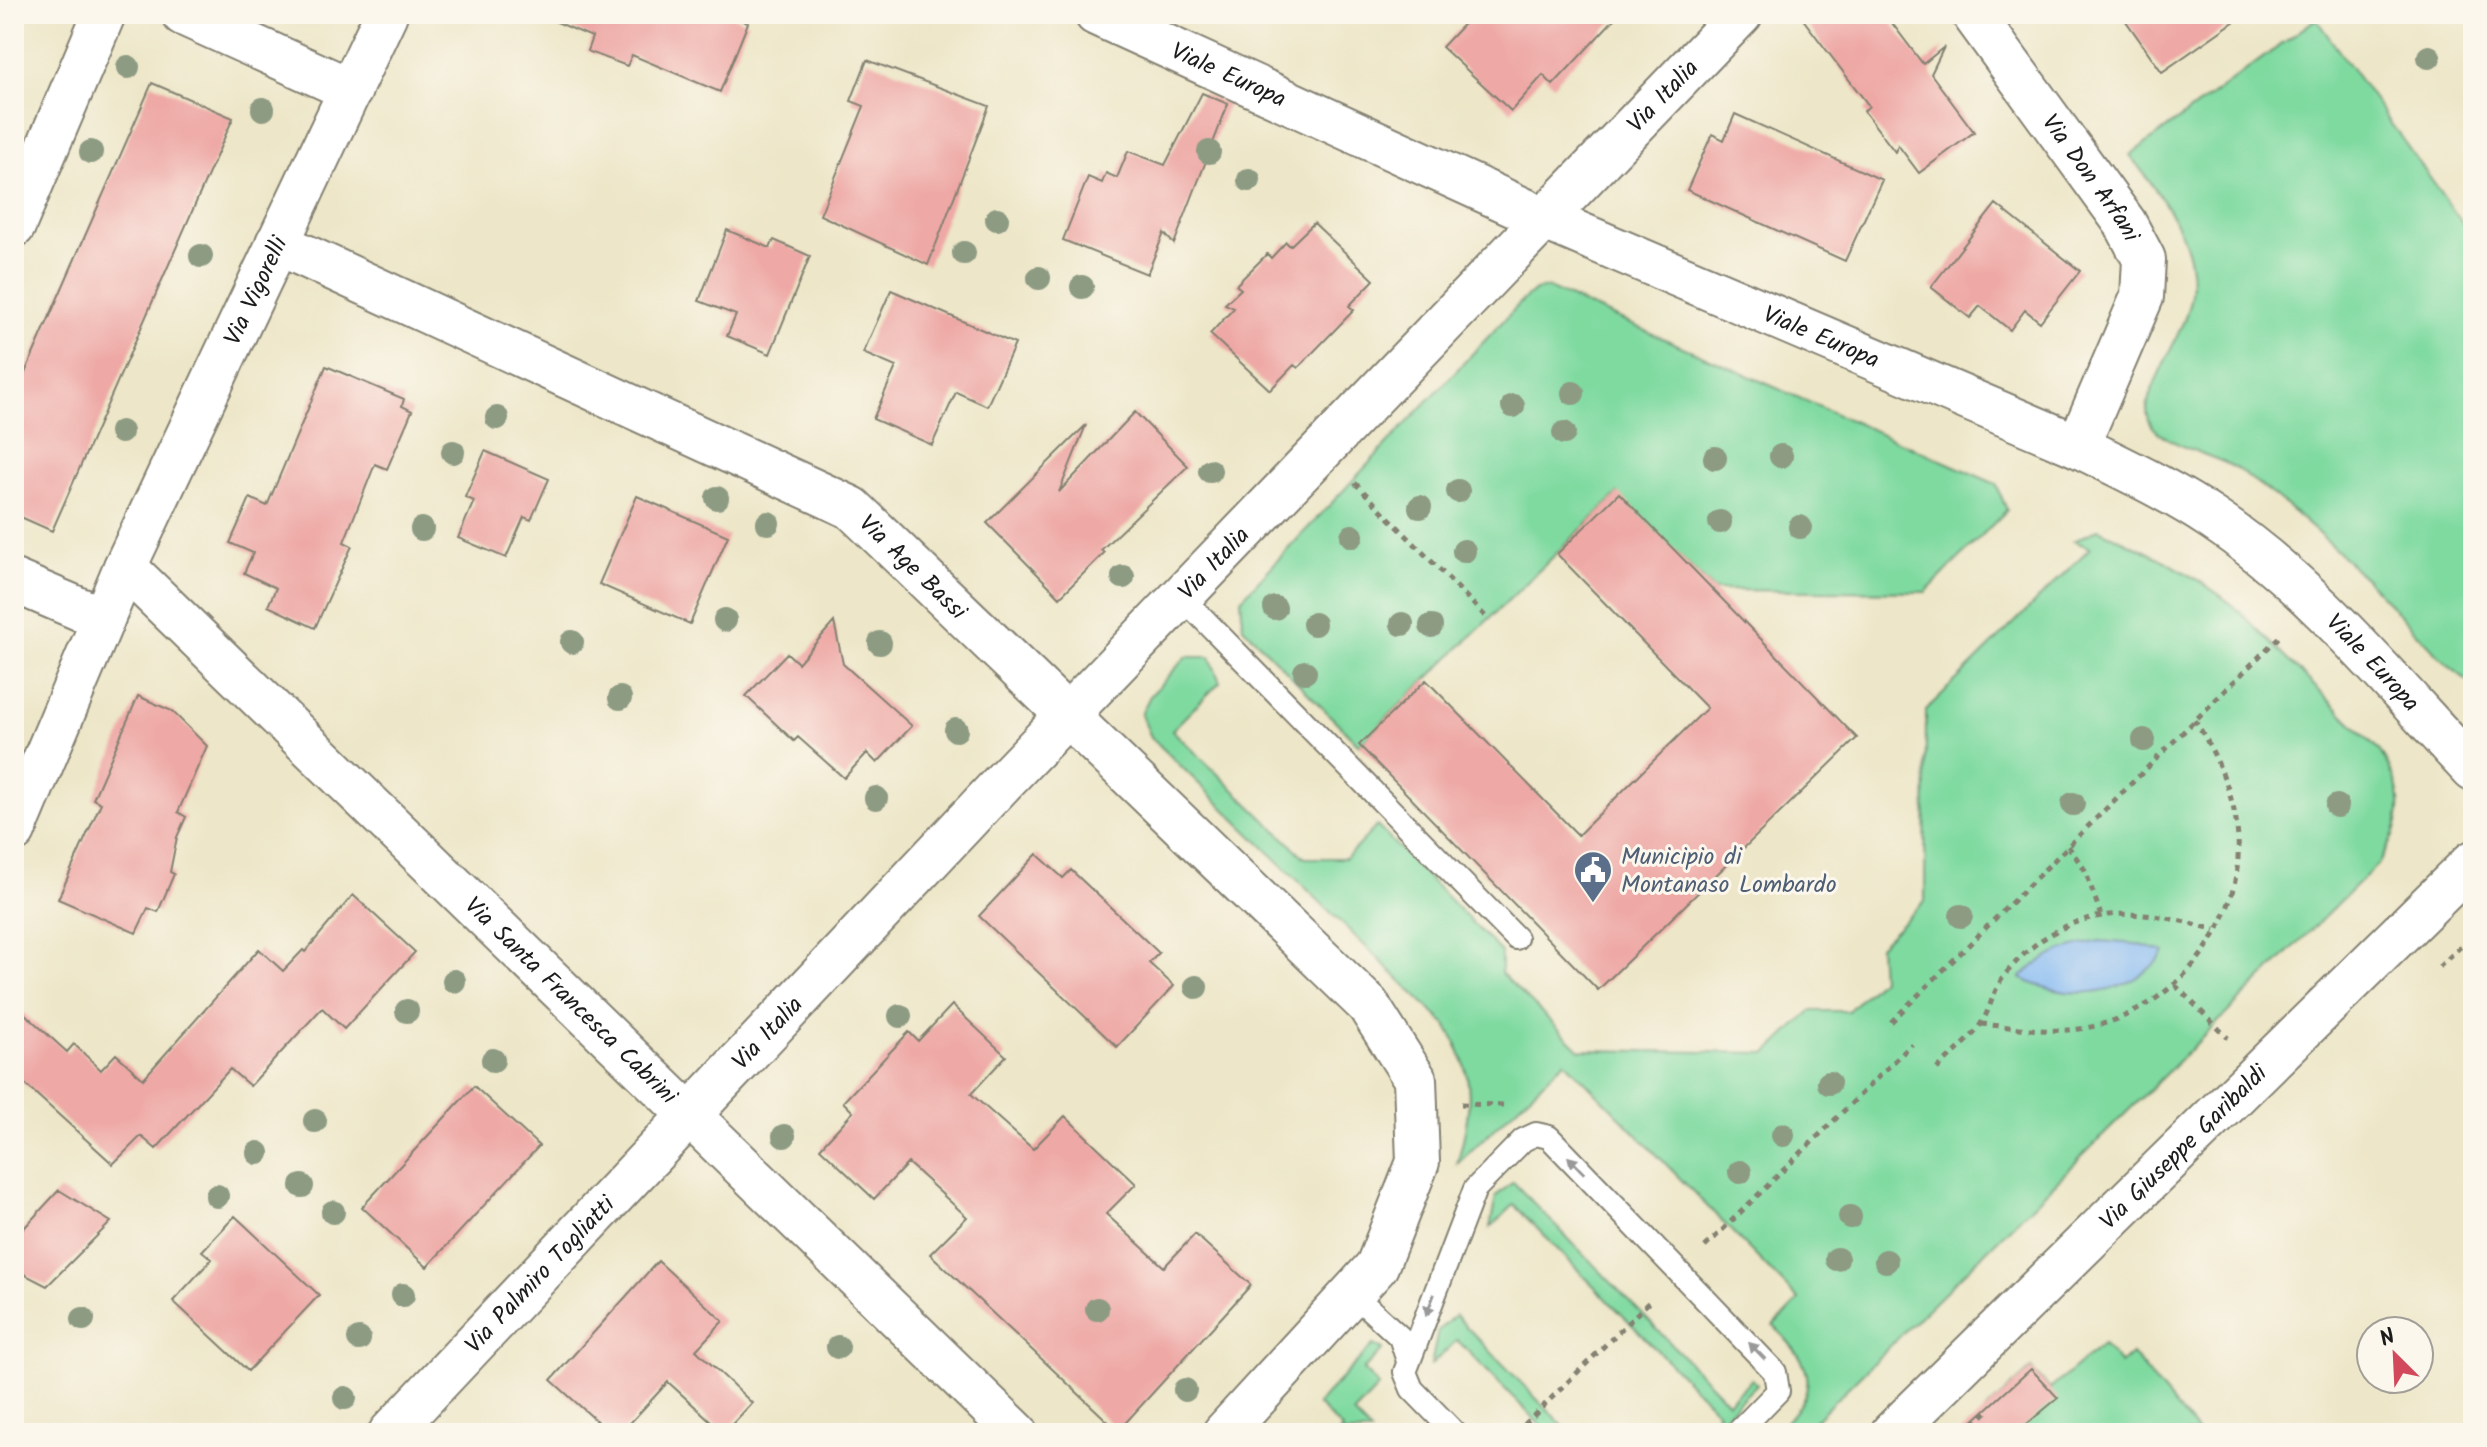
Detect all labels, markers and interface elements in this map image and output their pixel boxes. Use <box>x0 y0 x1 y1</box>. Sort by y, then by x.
street label: Viale Europa <box>1164 33 1292 119</box>
street label: Via Italia <box>1618 51 1709 143</box>
street label: Via Don Arfani <box>2031 106 2150 250</box>
street label: Via Vigorelli <box>214 229 300 352</box>
street label: Viale Europa <box>1756 296 1885 380</box>
street label: Via Age Bassi <box>849 506 976 631</box>
street label: Via Italia <box>1169 518 1260 610</box>
street label: Viale Europa <box>2316 605 2429 722</box>
place label: Municipio di Montanaso Lombardo <box>1621 838 1837 905</box>
public building icon: Municipio di Montanaso Lombardo <box>1572 849 1614 904</box>
street label: Via Santa Francesca Cabrini <box>455 888 687 1115</box>
street label: Via Italia <box>723 987 813 1080</box>
street label: Via Giuseppe Garibaldi <box>2091 1055 2278 1240</box>
one-way arrow <box>1567 1155 1585 1174</box>
street label: Via Palmiro Togliatti <box>456 1186 626 1363</box>
one-way arrow <box>1423 1294 1436 1318</box>
north arrow <box>2355 1315 2435 1395</box>
text: N <box>2374 1320 2401 1358</box>
one-way arrow <box>1748 1342 1767 1361</box>

